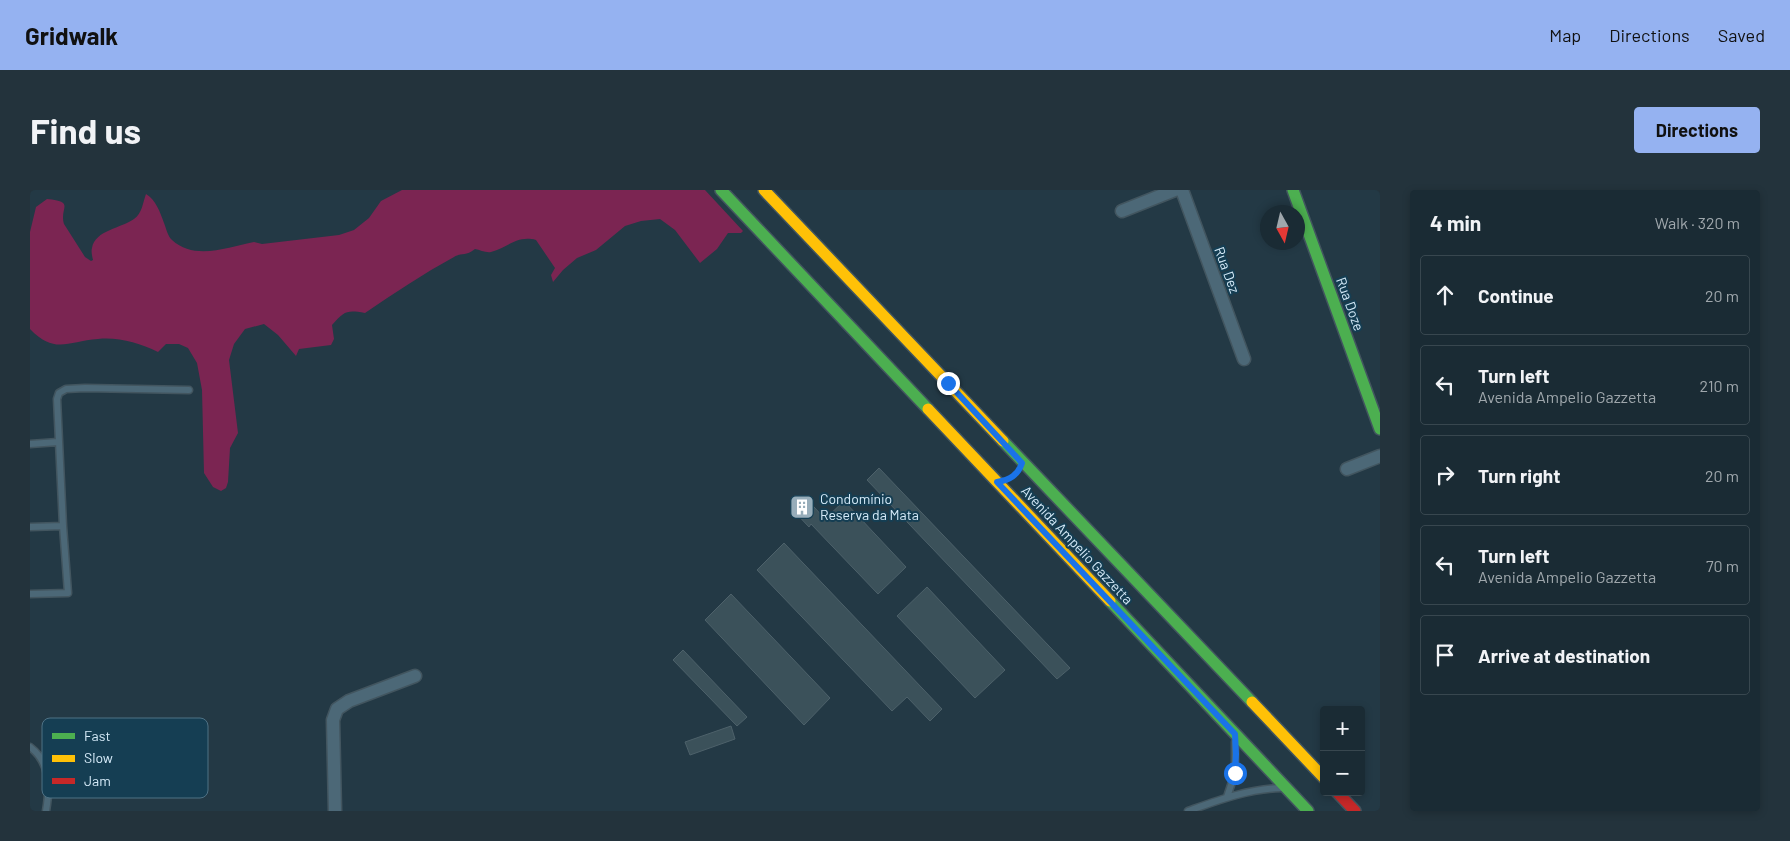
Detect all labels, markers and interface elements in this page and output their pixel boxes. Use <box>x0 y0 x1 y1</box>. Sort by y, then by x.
text: Gridwalk <box>25 21 118 50</box>
text: Map <box>1549 24 1581 46</box>
text: Directions <box>1609 24 1690 46</box>
text: Saved <box>1718 24 1765 46</box>
button: Directions <box>1634 107 1760 153</box>
text: Find us <box>30 109 141 151</box>
north arrow <box>1260 205 1305 250</box>
text: 4 min <box>1430 210 1481 235</box>
text: Walk · 320 m <box>1655 213 1740 232</box>
street label: Rua Dez <box>1211 244 1244 295</box>
street label: Rua Doze <box>1333 275 1368 333</box>
icon: ahead <box>1431 281 1459 309</box>
text: Continue <box>1478 284 1554 307</box>
text: 20 m <box>1705 286 1739 305</box>
text: Turn left <box>1478 364 1549 387</box>
icon: left <box>1431 371 1459 399</box>
route end <box>937 372 960 395</box>
text: 210 m <box>1700 376 1739 395</box>
text: Avenida Ampelio Gazzetta <box>1478 387 1656 406</box>
icon: right <box>1431 461 1459 489</box>
text: Turn right <box>1478 464 1560 487</box>
text: 20 m <box>1705 466 1739 485</box>
street label: Avenida Ampelio Gazzetta <box>1018 482 1137 607</box>
place label: Condomínio Reserva da Mata <box>820 490 919 523</box>
building icon: Condomínio Reserva da Mata <box>789 494 815 520</box>
text: Turn left <box>1478 544 1549 567</box>
icon: left <box>1431 551 1459 579</box>
text: 70 m <box>1706 556 1739 575</box>
text: Avenida Ampelio Gazzetta <box>1478 567 1656 586</box>
icon: arrive <box>1431 641 1459 669</box>
text: Arrive at destination <box>1478 644 1650 667</box>
map controls <box>1320 706 1365 796</box>
button: + <box>1320 706 1365 751</box>
legend <box>42 718 208 798</box>
text: Fast <box>84 727 110 744</box>
text: Slow <box>84 749 113 766</box>
button: − <box>1320 751 1365 796</box>
route start <box>1224 762 1247 785</box>
text: Jam <box>84 772 111 789</box>

